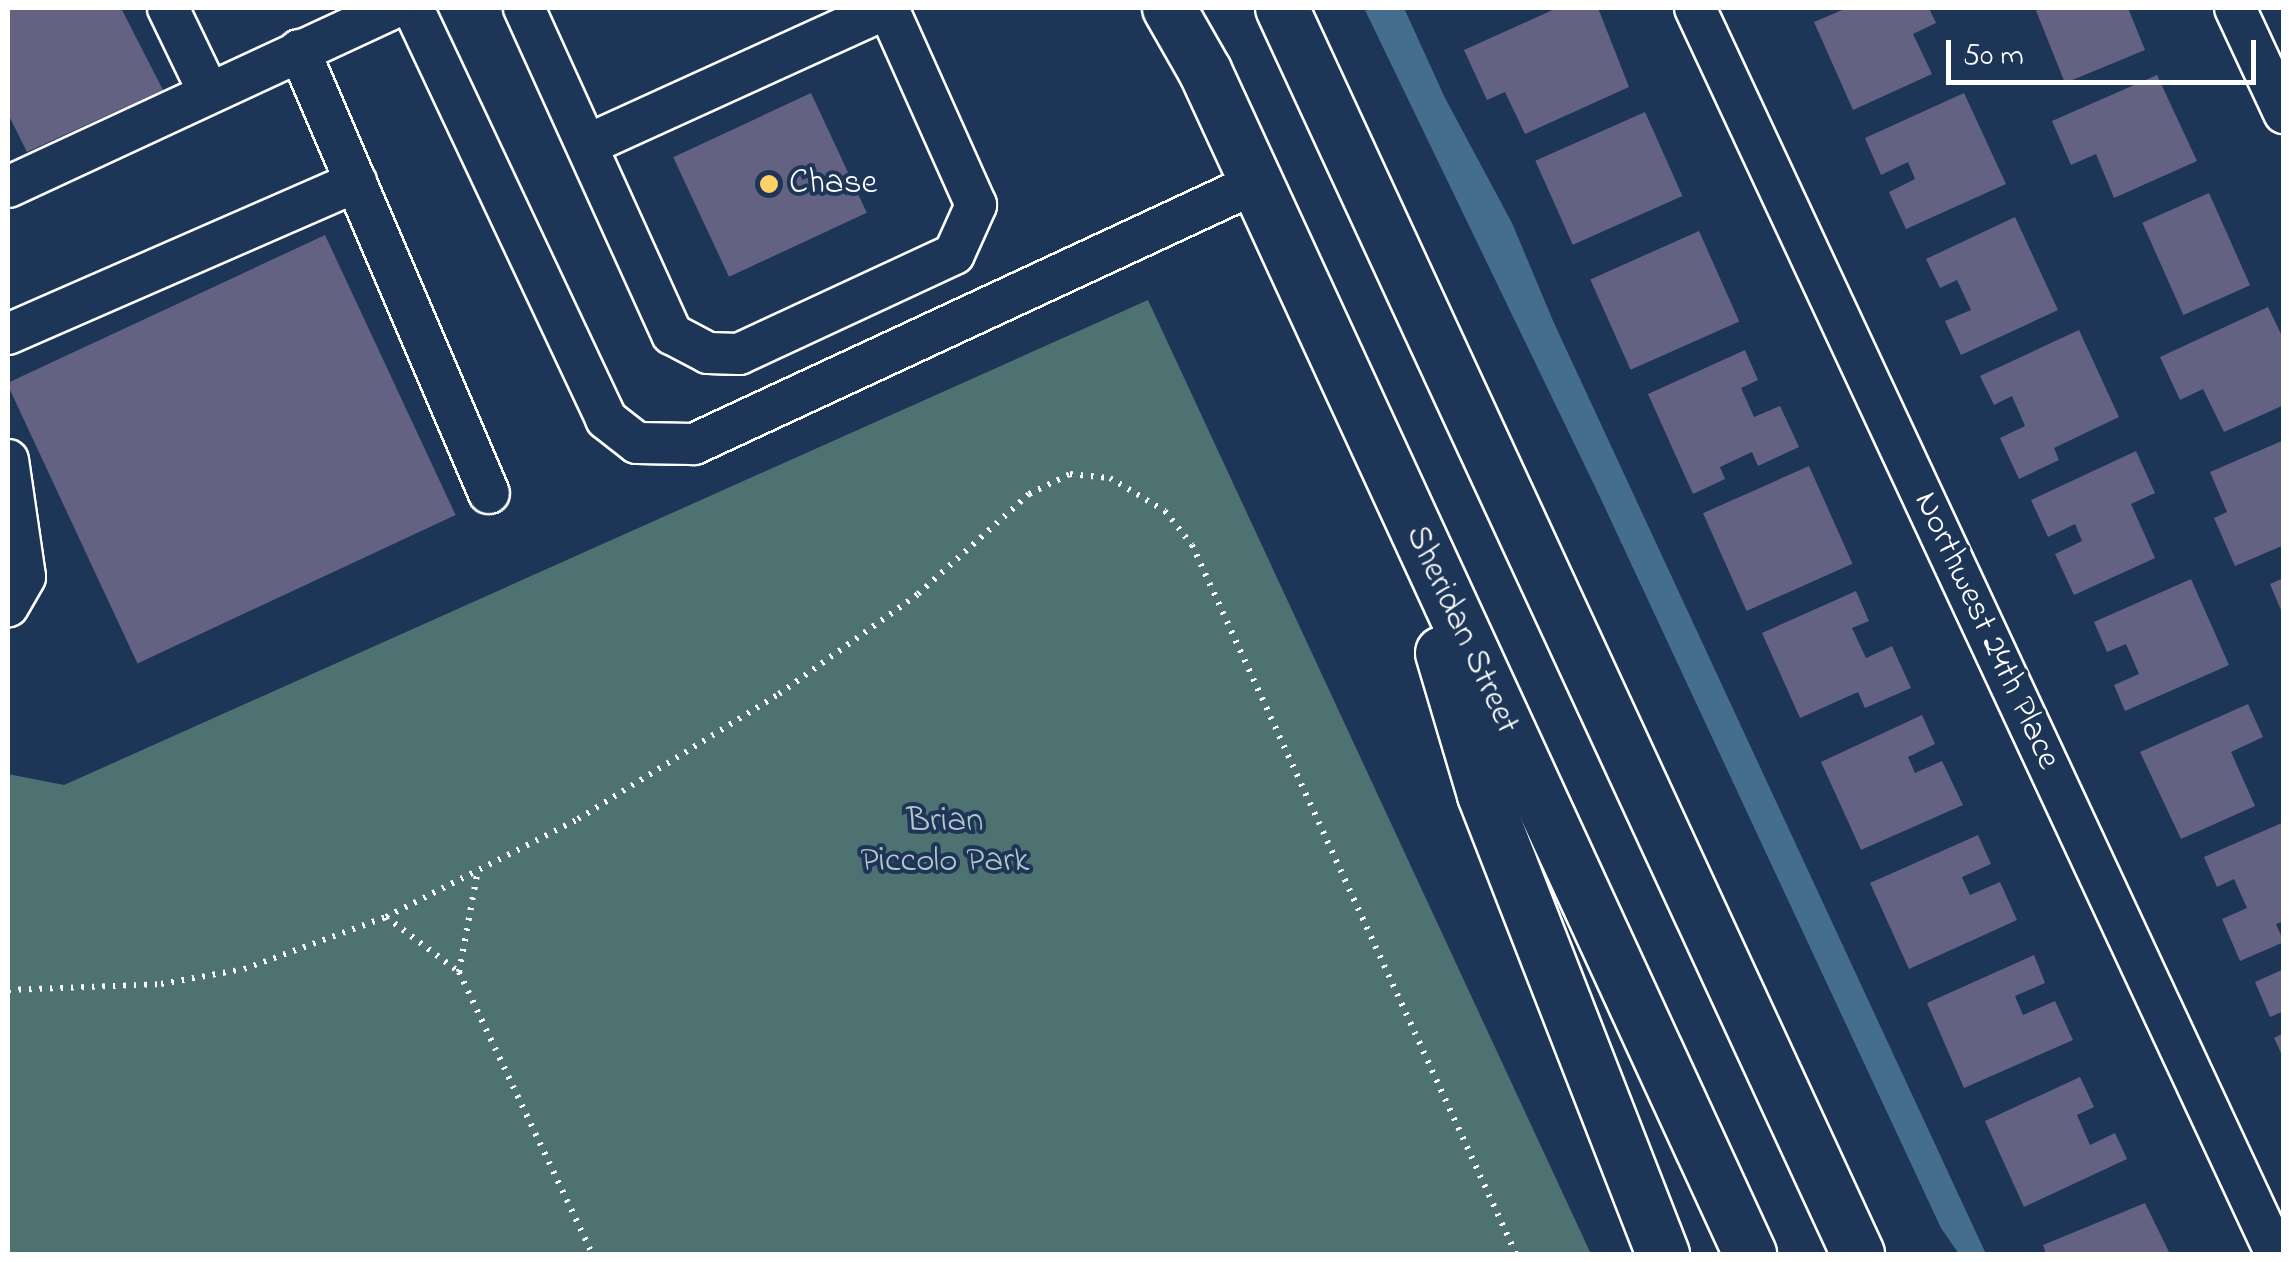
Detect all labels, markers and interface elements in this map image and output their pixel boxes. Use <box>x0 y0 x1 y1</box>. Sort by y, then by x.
scale bar <box>1951 20 2261 82</box>
text: 50 m <box>1963 35 2024 79</box>
place label: Chase <box>789 163 877 205</box>
marker: Chase <box>758 173 780 195</box>
street label: Northwest 24th Place <box>1903 486 2069 776</box>
street label: Sheridan Street <box>1394 519 1528 741</box>
park label: Brian Piccolo Park <box>861 801 1029 883</box>

